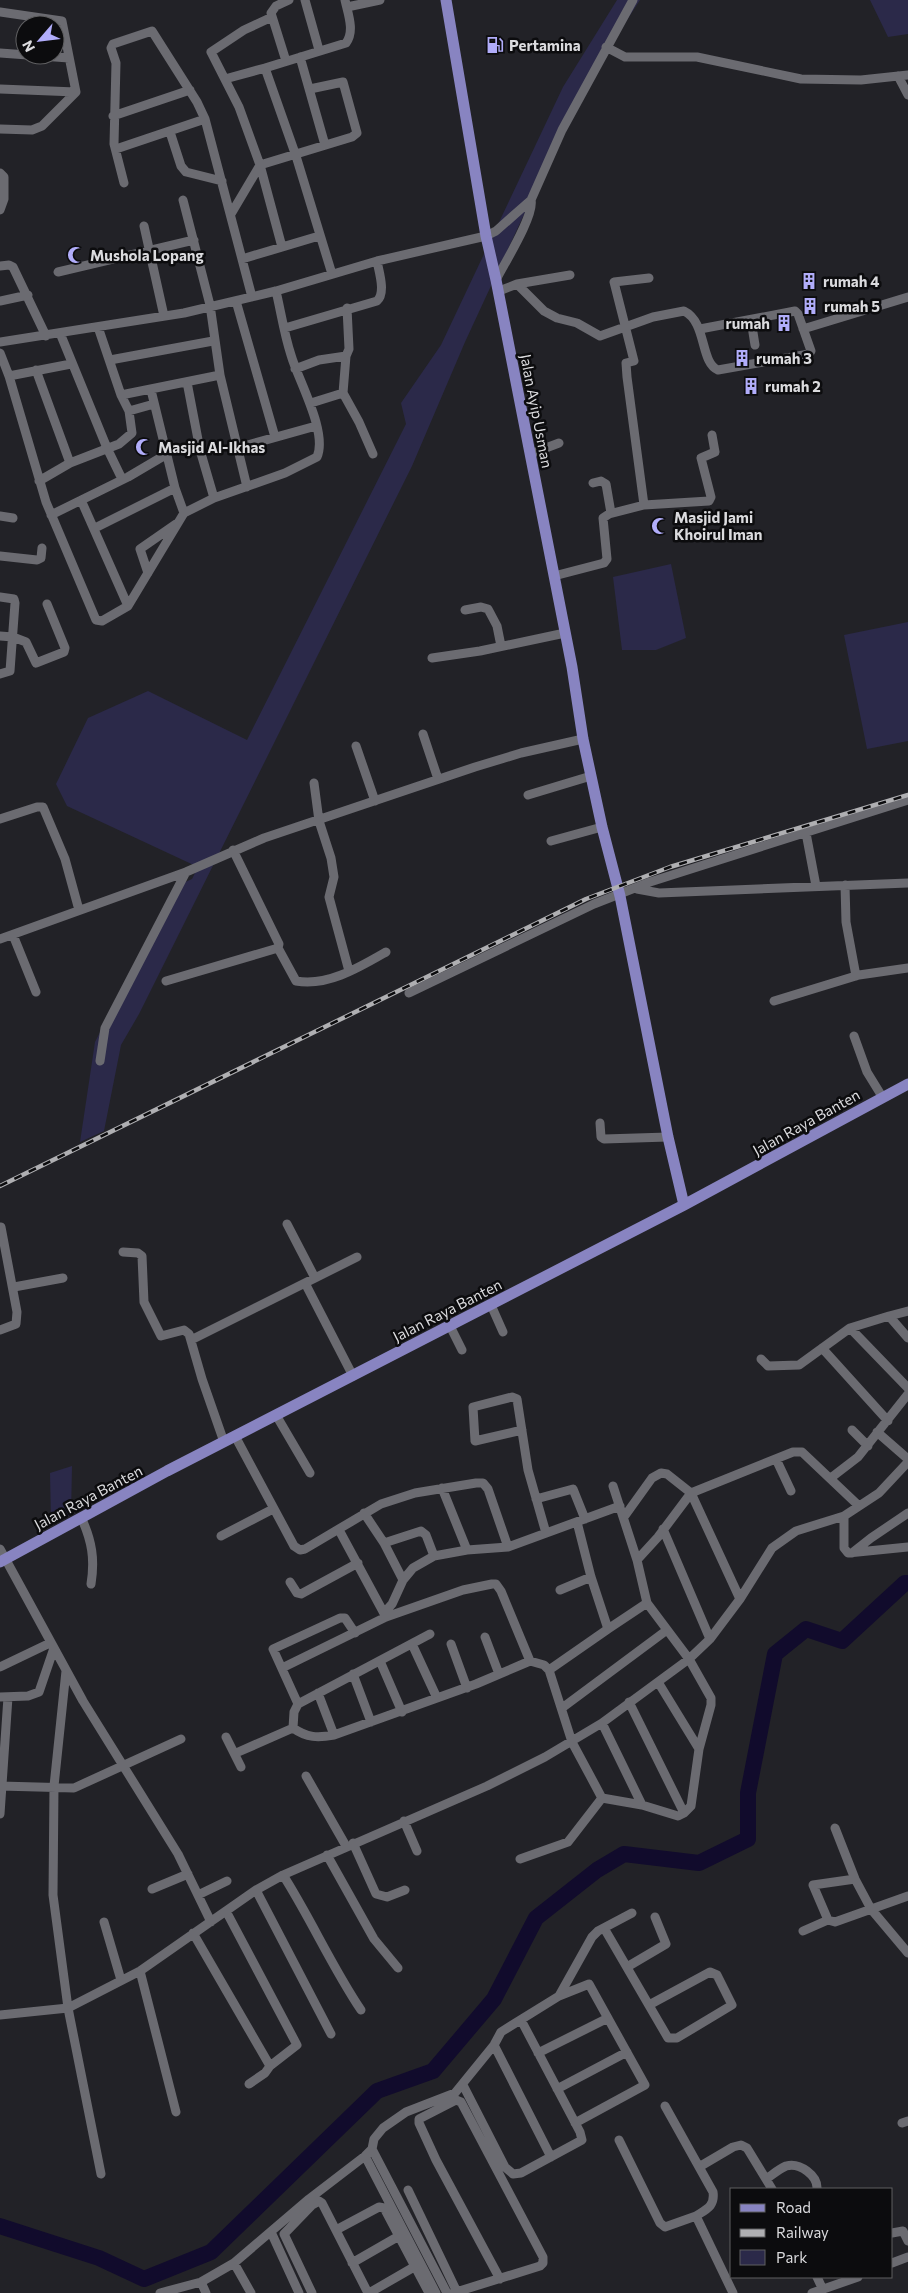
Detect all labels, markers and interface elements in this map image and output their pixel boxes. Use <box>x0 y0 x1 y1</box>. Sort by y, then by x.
north arrow <box>15 15 65 65</box>
fuel station icon: Pertamina <box>485 35 505 55</box>
place label: Pertamina <box>509 36 581 54</box>
text: N <box>18 38 38 55</box>
mosque icon: Mushola Lopang <box>66 245 86 265</box>
place label: Mushola Lopang <box>90 246 204 264</box>
building icon: rumah 4 <box>799 271 819 291</box>
place label: rumah 4 <box>823 272 879 290</box>
building icon: rumah 5 <box>800 296 820 316</box>
place label: rumah 5 <box>824 297 880 315</box>
building icon: rumah <box>774 313 794 333</box>
place label: rumah <box>726 314 770 332</box>
building icon: rumah 3 <box>732 348 752 368</box>
place label: rumah 3 <box>756 349 812 367</box>
street label: Jalan Ayip Usman <box>517 352 557 470</box>
building icon: rumah 2 <box>741 376 761 396</box>
place label: rumah 2 <box>765 377 821 395</box>
mosque icon: Masjid Al-Ikhas <box>134 437 154 457</box>
place label: Masjid Al-Ikhas <box>158 438 265 456</box>
place label: Masjid Jami Khoirul Iman <box>674 508 762 543</box>
mosque icon: Masjid Jami Khoirul Iman <box>650 516 670 536</box>
street label: Jalan Raya Banten <box>749 1085 863 1159</box>
street label: Jalan Raya Banten <box>389 1275 505 1345</box>
street label: Jalan Raya Banten <box>31 1461 145 1533</box>
legend <box>730 2188 893 2278</box>
text: Road <box>776 2198 811 2216</box>
text: Railway <box>776 2223 829 2241</box>
text: Park <box>776 2248 807 2266</box>

